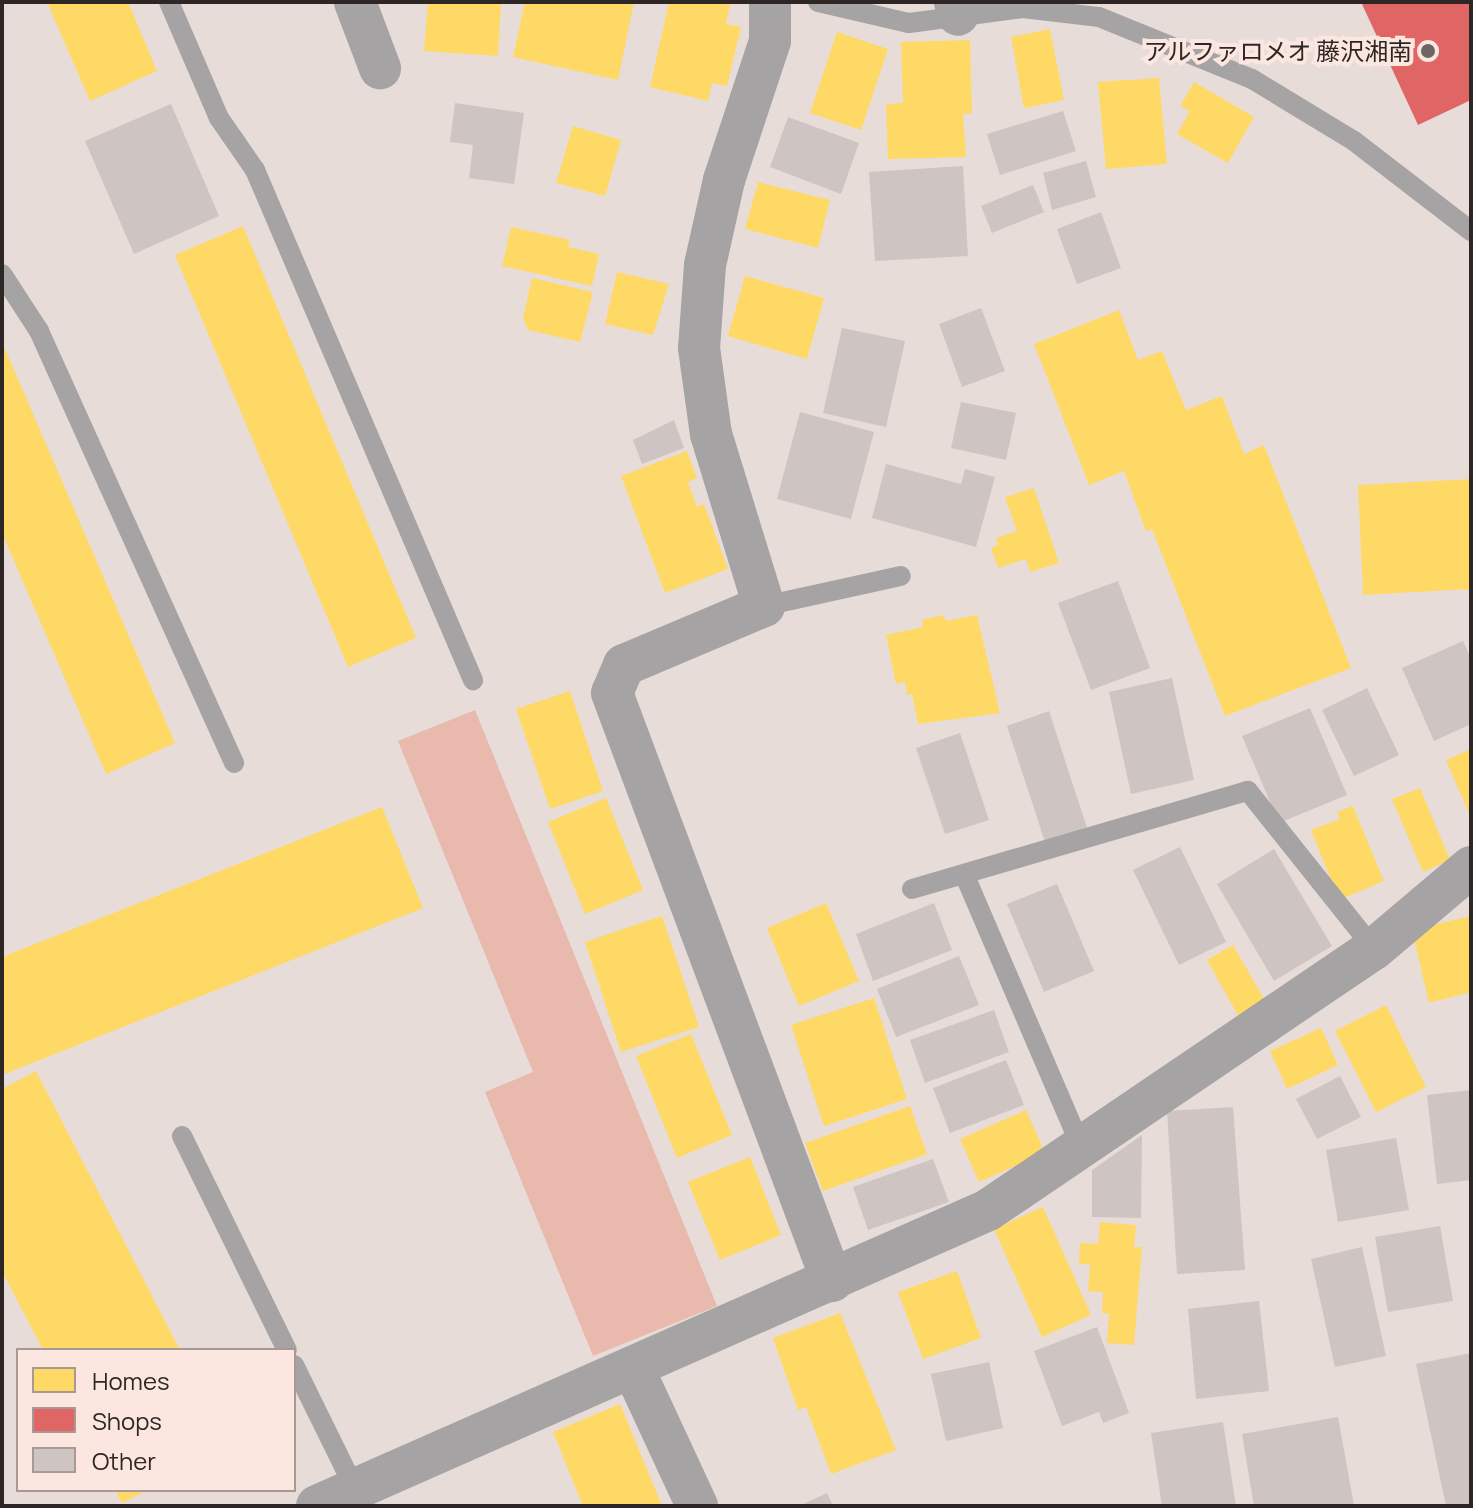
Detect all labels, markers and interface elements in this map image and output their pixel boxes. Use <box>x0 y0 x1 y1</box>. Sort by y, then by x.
place label: アルファロメオ 藤沢湘南 <box>1143 37 1412 65</box>
marker: アルファロメオ 藤沢湘南 <box>1419 42 1437 60</box>
legend <box>16 1348 296 1492</box>
text: Homes <box>92 1364 170 1397</box>
text: Shops <box>92 1404 162 1437</box>
text: Other <box>92 1444 156 1477</box>

